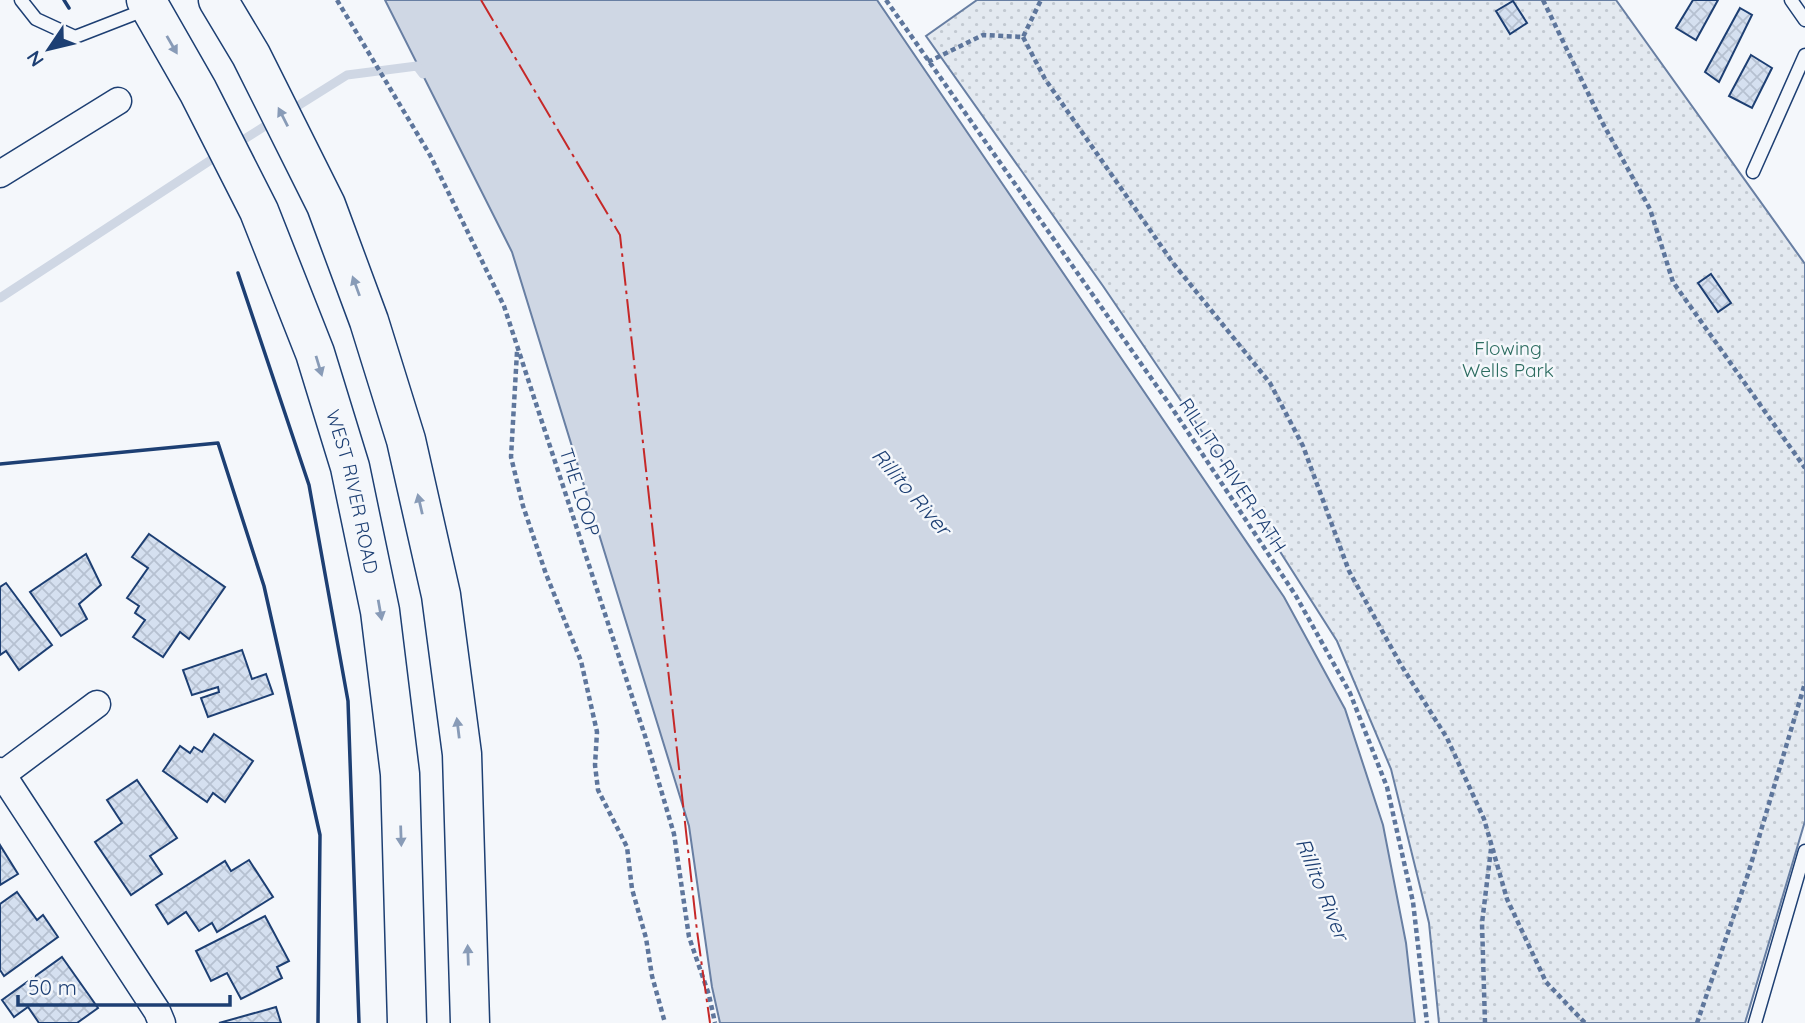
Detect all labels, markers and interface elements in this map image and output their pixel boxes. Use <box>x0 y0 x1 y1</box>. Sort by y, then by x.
north arrow <box>14 14 84 84</box>
one-way arrow <box>166 36 178 55</box>
text: N <box>21 46 49 71</box>
one-way arrow <box>277 107 288 127</box>
one-way arrow <box>350 275 361 296</box>
park label: Flowing Wells Park <box>1462 336 1554 382</box>
one-way arrow <box>314 356 324 377</box>
street label: RILLITO RIVER PATH <box>1174 393 1292 557</box>
street label: WEST RIVER ROAD <box>321 407 384 576</box>
water label: Rillito River <box>867 442 959 543</box>
street label: THE LOOP <box>554 445 606 539</box>
one-way arrow <box>415 492 426 514</box>
one-way arrow <box>375 599 386 621</box>
one-way arrow <box>453 716 464 738</box>
one-way arrow <box>396 826 407 848</box>
water label: Rillito River <box>1291 834 1356 946</box>
one-way arrow <box>462 944 473 966</box>
scale bar <box>18 964 229 1008</box>
text: 50 m <box>28 974 77 1000</box>

